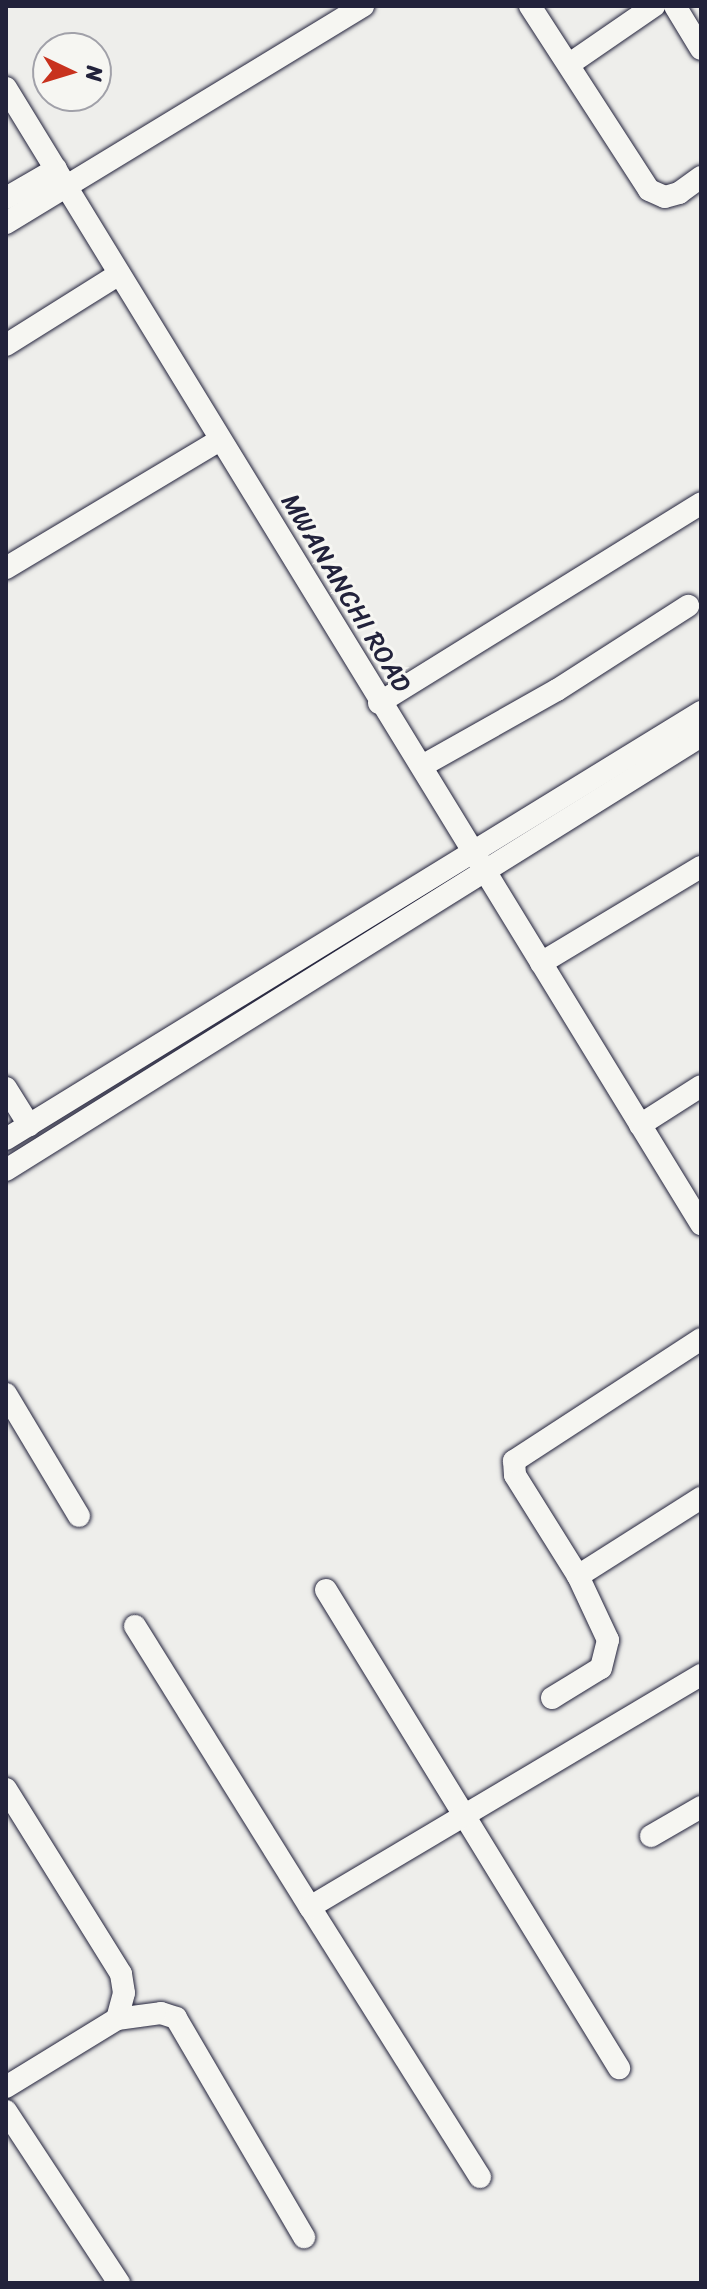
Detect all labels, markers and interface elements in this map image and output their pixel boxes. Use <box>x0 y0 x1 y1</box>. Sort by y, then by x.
north arrow <box>32 32 112 112</box>
text: N <box>74 65 114 83</box>
street label: MWANANCHI ROAD <box>274 488 418 698</box>

